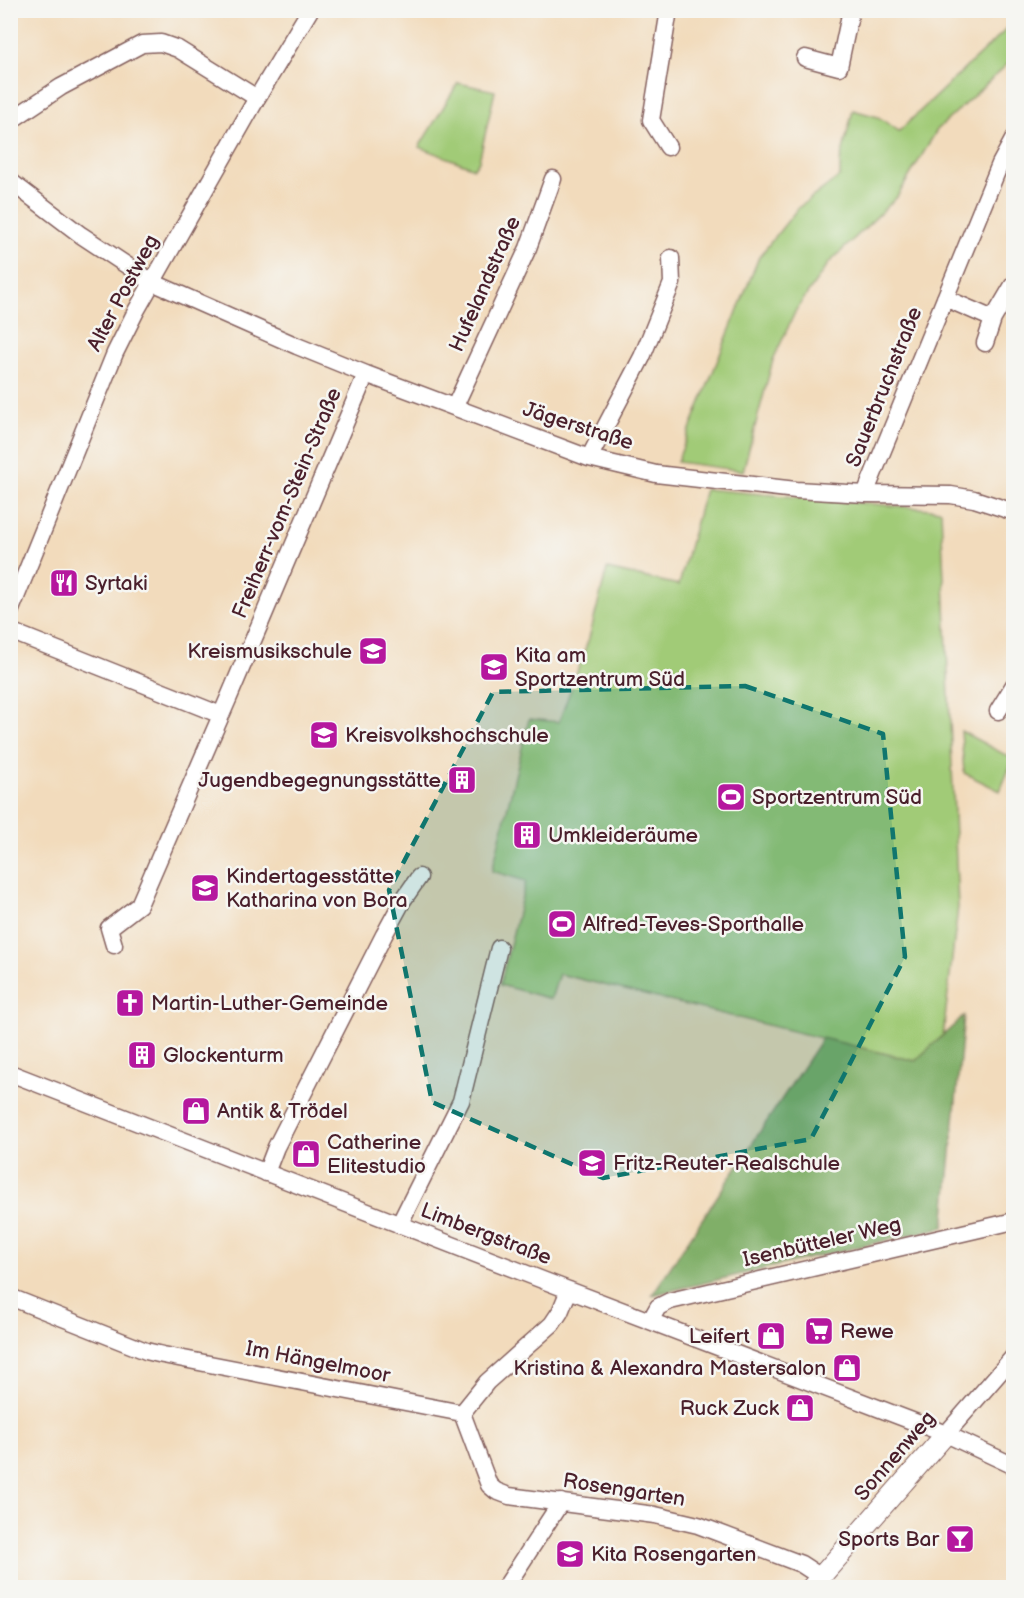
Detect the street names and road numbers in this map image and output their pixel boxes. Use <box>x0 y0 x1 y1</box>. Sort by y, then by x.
street label: Hufelandstraße <box>444 212 526 356</box>
street label: Alter Postweg <box>82 230 164 356</box>
street label: Sauerbruchstraße <box>841 303 927 471</box>
street label: Freiherr-vom-Stein-Straße <box>227 384 347 622</box>
street label: Jägerstraße <box>520 396 636 456</box>
street label: Limbergstraße <box>417 1198 555 1270</box>
street label: Isenbütteler Weg <box>741 1212 903 1272</box>
street label: Im Hängelmoor <box>244 1336 393 1388</box>
street label: Sonnenweg <box>849 1406 941 1506</box>
street label: Rosengarten <box>561 1468 687 1512</box>

